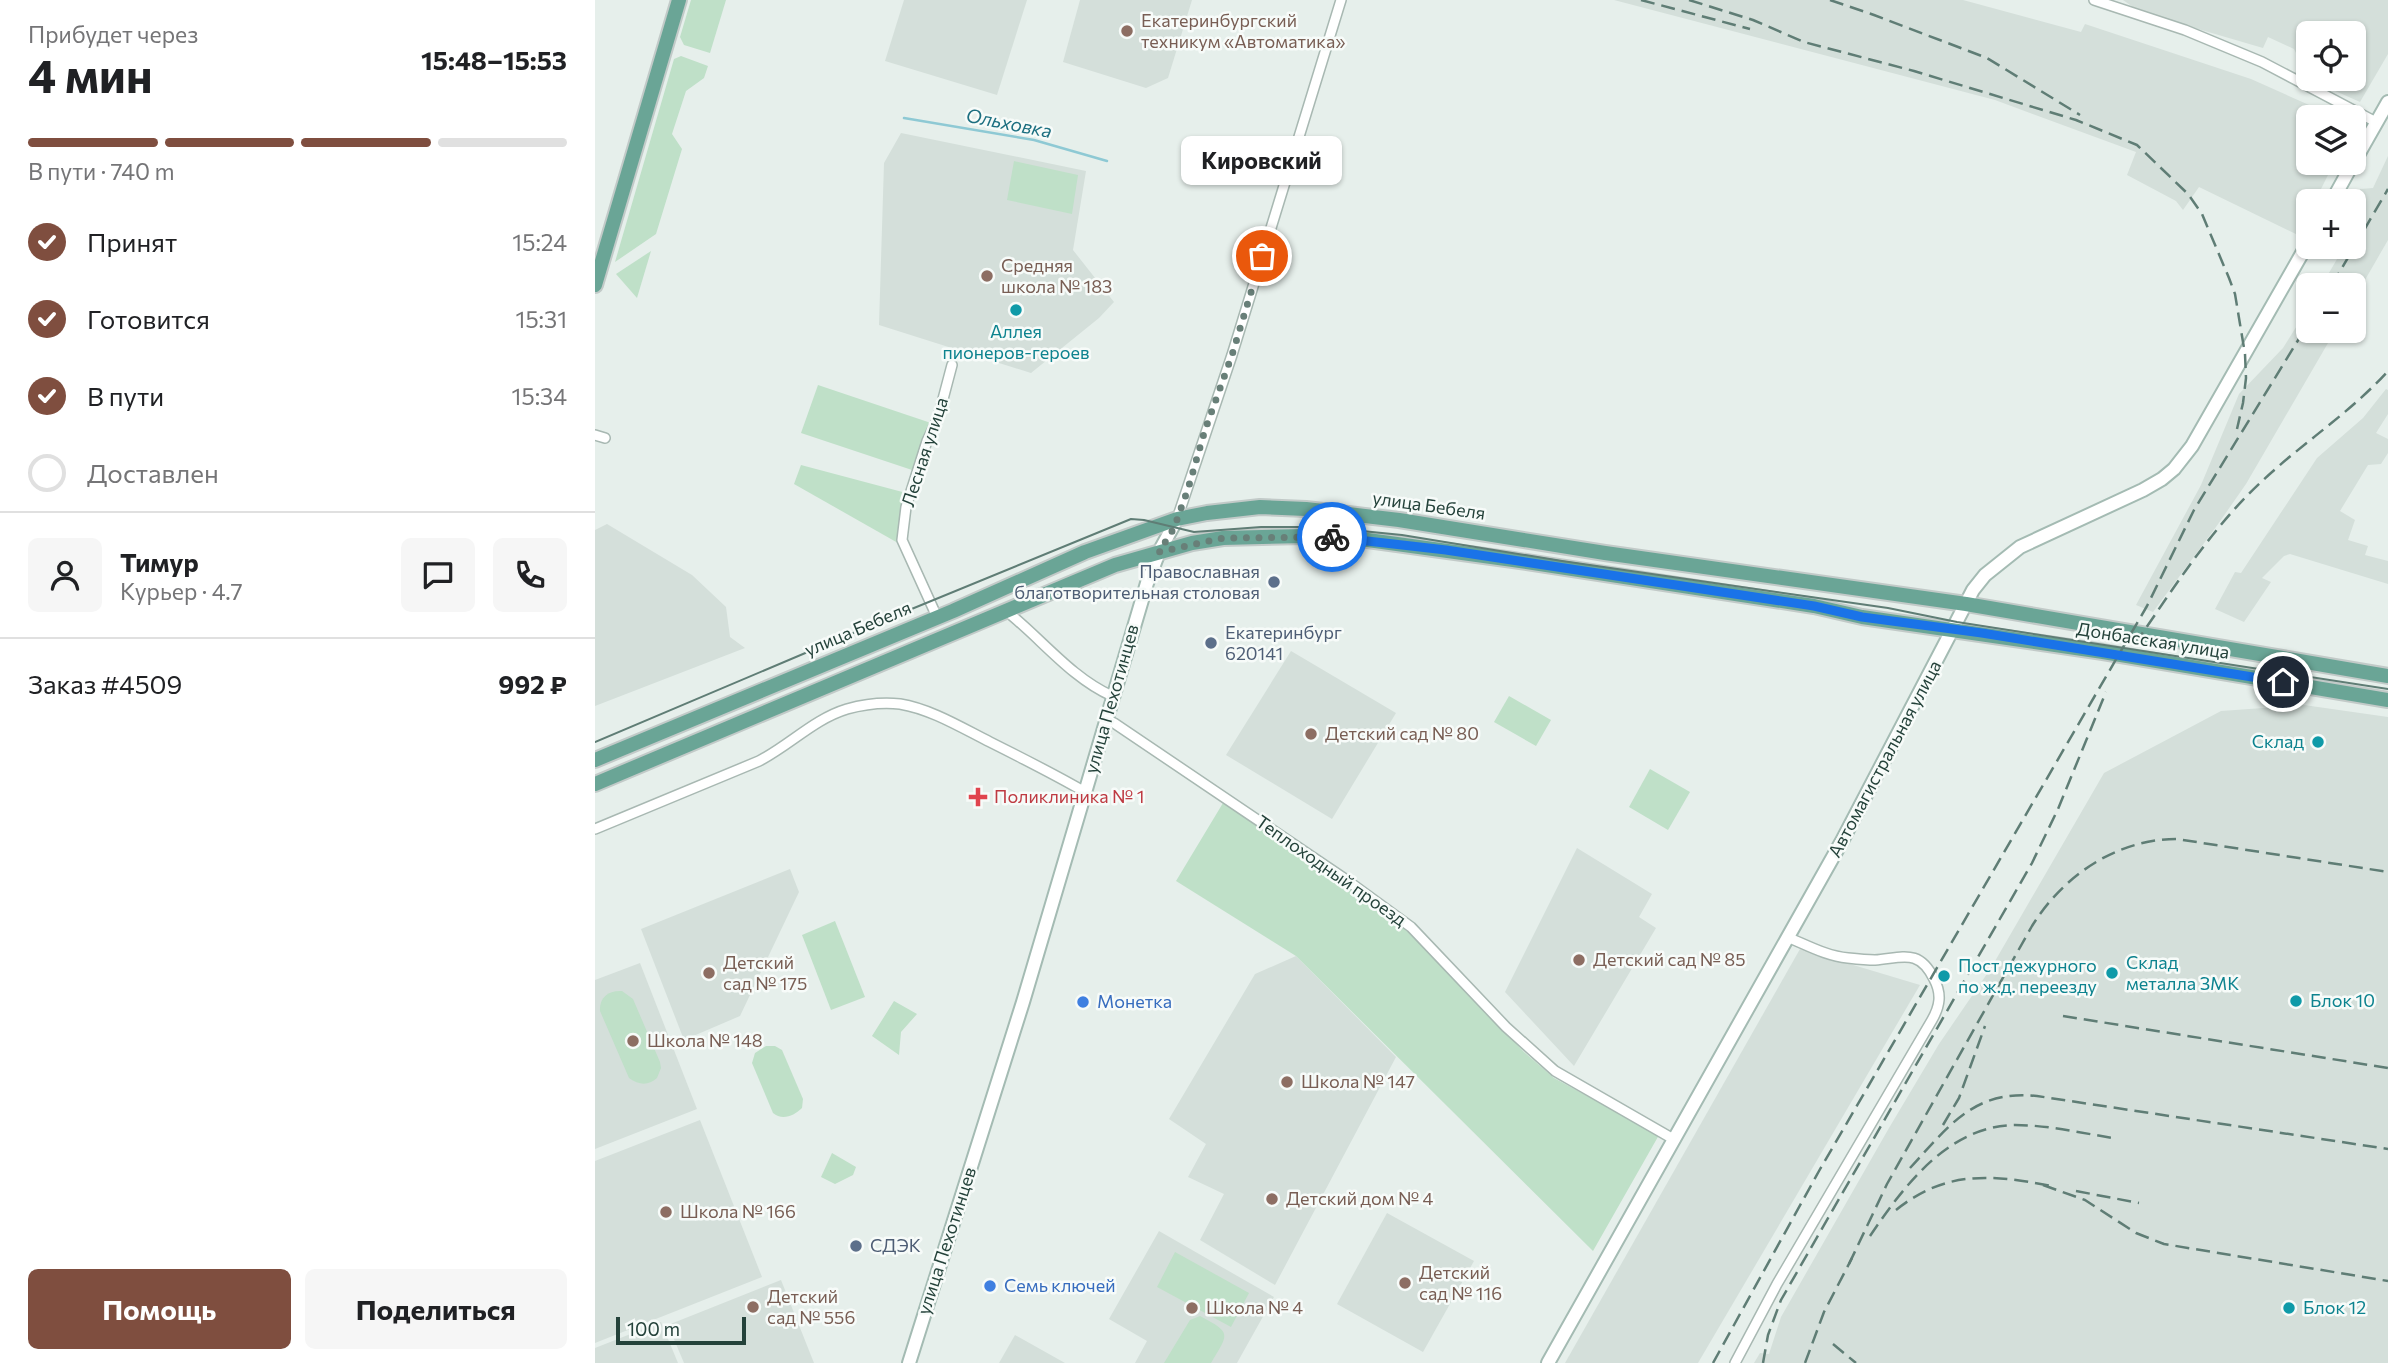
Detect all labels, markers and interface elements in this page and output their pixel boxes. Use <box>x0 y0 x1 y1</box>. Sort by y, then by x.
place label: Екатеринбургский техникум «Автоматика» <box>1141 9 1345 52</box>
text: Прибудет через <box>28 20 198 48</box>
map controls <box>2296 21 2366 343</box>
button: locate <box>2296 21 2366 91</box>
marker: Екатеринбургский техникум «Автоматика» <box>1119 23 1135 39</box>
text: 15:48–15:53 <box>421 44 567 75</box>
text: 4 мин <box>28 46 153 102</box>
water label: Ольховка <box>964 103 1054 142</box>
button: layers <box>2296 105 2366 175</box>
callout: Кировский <box>1181 137 1343 186</box>
text: Кировский <box>1201 146 1322 174</box>
text: В пути · 740 m <box>28 157 175 185</box>
button: + <box>2296 189 2366 259</box>
icon: check <box>28 223 66 261</box>
text: Принят <box>87 226 177 257</box>
pin <box>1232 226 1292 286</box>
text: 15:24 <box>512 228 567 256</box>
icon: bag <box>1243 237 1281 275</box>
place label: Средняя школа № 183 <box>1001 254 1112 297</box>
marker: Средняя школа № 183 <box>979 268 995 284</box>
button: − <box>2296 273 2366 343</box>
icon: check <box>28 300 66 338</box>
marker: Аллея пионеров-героев <box>1008 302 1024 318</box>
text: Готовится <box>87 303 210 334</box>
text: 15:31 <box>516 305 567 333</box>
place label: Аллея пионеров-героев <box>942 320 1090 363</box>
icon: check <box>28 377 66 415</box>
text: В пути <box>87 380 164 411</box>
text: 15:34 <box>512 382 567 410</box>
street label: Лесная улица <box>896 394 952 509</box>
text: Доставлен <box>87 457 219 488</box>
street label: улица Бебеля <box>1371 486 1487 524</box>
courier <box>1297 502 1367 572</box>
icon: bike <box>1313 518 1351 556</box>
button: person <box>28 538 102 612</box>
button: chat <box>401 538 475 612</box>
button: phone <box>493 538 567 612</box>
text: Тимур <box>120 546 199 577</box>
place label: Православная благотворительная столовая <box>1014 560 1260 603</box>
marker: Православная благотворительная столовая <box>1266 574 1282 590</box>
text: Курьер · 4.7 <box>120 577 243 605</box>
street label: улица Бебеля <box>801 596 914 660</box>
street label: Донбасская улица <box>2075 617 2231 663</box>
place label: Екатеринбург 620141 <box>1225 621 1342 664</box>
street label: улица Пехотинцев <box>1079 622 1143 776</box>
marker: Екатеринбург 620141 <box>1203 635 1219 651</box>
pin <box>2253 652 2313 712</box>
street label: Автомагистральная улица <box>1823 656 1945 861</box>
icon: home <box>2264 663 2302 701</box>
text: Заказ #4509 <box>28 668 182 699</box>
text: 992 ₽ <box>498 668 567 699</box>
place label: Детский сад № 80 <box>1325 722 1479 744</box>
marker: Детский сад № 80 <box>1303 726 1319 742</box>
place label: Склад <box>2252 730 2304 752</box>
marker: Склад <box>2310 734 2326 750</box>
place label: Поликлиника № 1 <box>994 785 1144 807</box>
marker: Поликлиника № 1 <box>968 787 988 807</box>
street label: Теплоходный проезд <box>1252 810 1411 931</box>
place label: Детский сад № 85 <box>1593 948 1746 970</box>
place label: Детский сад № 175 <box>723 951 807 994</box>
place label: Склад металла ЗМК <box>2126 951 2239 994</box>
marker: Детский сад № 85 <box>1571 952 1587 968</box>
place label: Пост дежурного по ж.д. переезду <box>1958 954 2097 997</box>
marker: Детский сад № 175 <box>701 965 717 981</box>
marker: Склад металла ЗМК <box>2104 965 2120 981</box>
marker: Пост дежурного по ж.д. переезду <box>1936 968 1952 984</box>
place label: Блок 10 <box>2310 989 2375 1011</box>
place label: Монетка <box>1097 990 1172 1012</box>
marker: Блок 10 <box>2288 993 2304 1009</box>
marker: Монетка <box>1075 994 1091 1010</box>
place label: Школа № 148 <box>647 1029 763 1051</box>
marker: Школа № 148 <box>625 1033 641 1049</box>
place label: Школа № 147 <box>1301 1070 1415 1092</box>
marker: Школа № 147 <box>1279 1074 1295 1090</box>
street label: улица Пехотинцев <box>912 1164 980 1317</box>
place label: Детский дом № 4 <box>1286 1187 1434 1209</box>
marker: Детский дом № 4 <box>1264 1191 1280 1207</box>
place label: Школа № 166 <box>680 1200 796 1222</box>
marker: Школа № 166 <box>658 1204 674 1220</box>
place label: СДЭК <box>870 1234 921 1256</box>
marker: СДЭК <box>848 1238 864 1254</box>
place label: Детский сад № 116 <box>1419 1261 1502 1304</box>
button: Помощь <box>28 1269 291 1349</box>
button: Поделиться <box>305 1269 567 1349</box>
place label: Семь ключей <box>1004 1274 1116 1296</box>
marker: Детский сад № 116 <box>1397 1275 1413 1291</box>
marker: Семь ключей <box>982 1278 998 1294</box>
place label: Детский сад № 556 <box>767 1285 855 1328</box>
place label: Школа № 4 <box>1206 1296 1303 1318</box>
place label: Блок 12 <box>2303 1296 2366 1318</box>
marker: Детский сад № 556 <box>745 1299 761 1315</box>
marker: Школа № 4 <box>1184 1300 1200 1316</box>
marker: Блок 12 <box>2281 1300 2297 1316</box>
scale bar <box>616 1314 745 1346</box>
text: 100 m <box>627 1317 680 1340</box>

